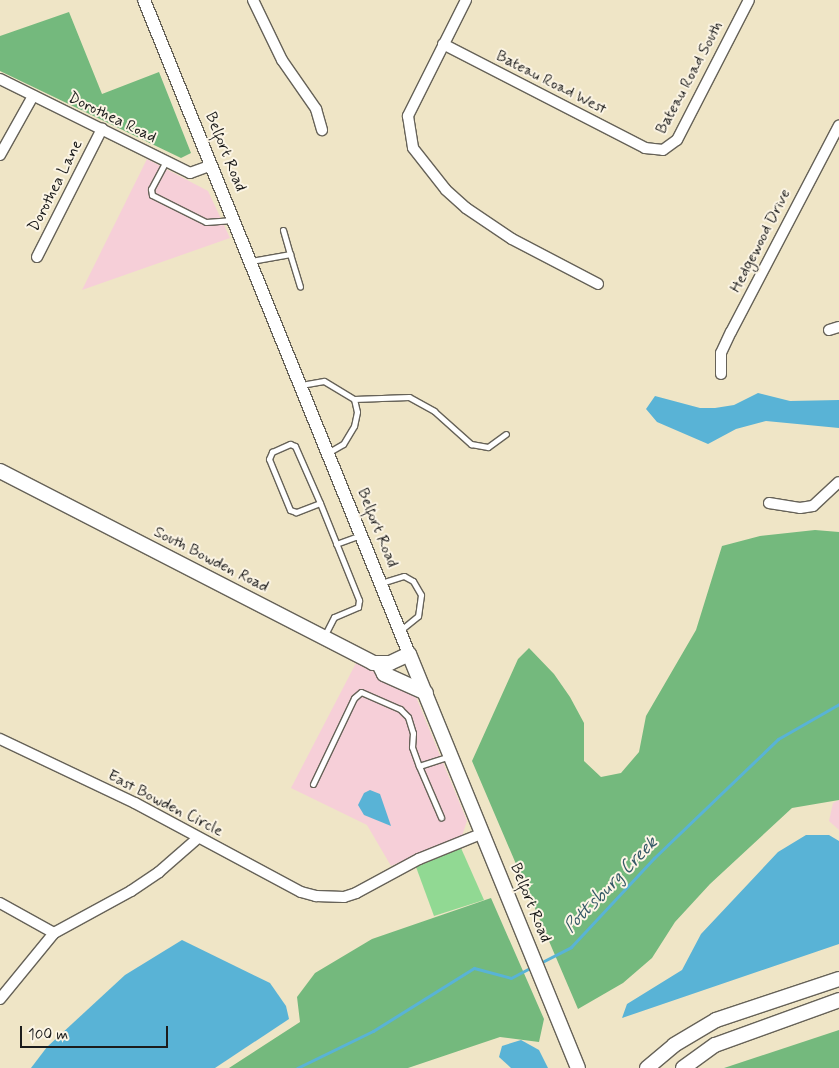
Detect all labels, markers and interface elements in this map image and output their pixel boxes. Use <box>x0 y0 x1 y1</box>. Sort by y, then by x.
street label: Bateau Road South <box>653 19 727 137</box>
street label: Bateau Road West <box>493 47 609 119</box>
street label: Dorothea Road <box>65 88 159 148</box>
street label: Belfort Road <box>201 110 249 194</box>
street label: Dorothea Lane <box>25 138 87 234</box>
street label: Hedgewood Drive <box>727 186 795 296</box>
street label: Belfort Road <box>353 486 401 570</box>
street label: South Bowden Road <box>150 523 272 597</box>
street label: East Bowden Circle <box>104 767 226 841</box>
water label: Pottsburg Creek <box>559 832 663 938</box>
street label: Belfort Road <box>506 861 554 945</box>
scale bar <box>22 1016 170 1048</box>
text: 100 m <box>28 1025 68 1045</box>

